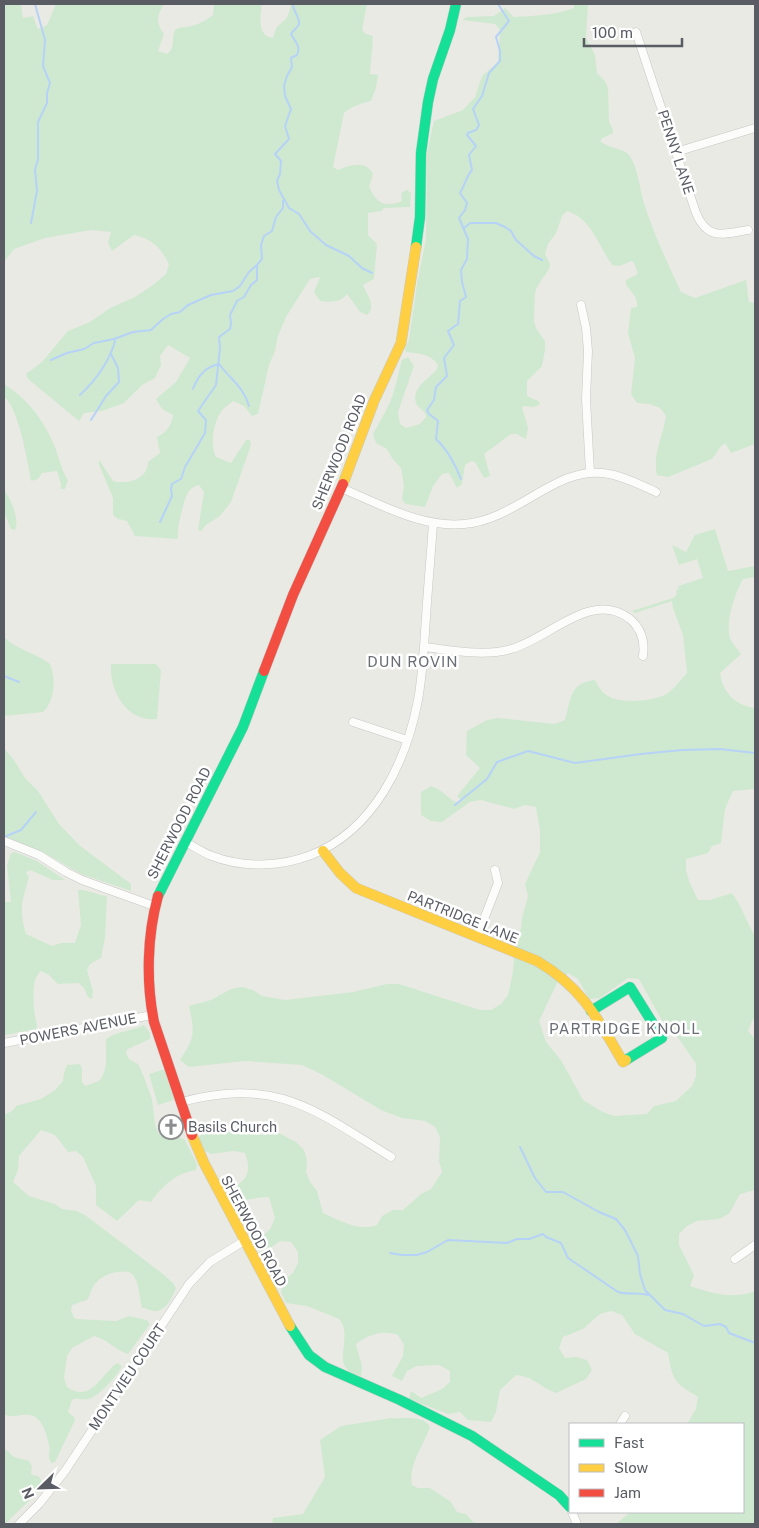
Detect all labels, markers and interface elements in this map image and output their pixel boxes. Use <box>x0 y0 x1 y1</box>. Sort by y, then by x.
scale bar <box>584 15 682 47</box>
text: 100 m <box>592 24 633 41</box>
street label: PENNY LANE <box>655 108 697 196</box>
street label: SHERWOOD ROAD <box>308 392 370 512</box>
district label: DUN ROVIN <box>367 653 459 670</box>
street label: SHERWOOD ROAD <box>144 764 214 882</box>
street label: PARTRIDGE LANE <box>405 887 521 947</box>
street label: POWERS AVENUE <box>18 1010 138 1048</box>
district label: PARTRIDGE KNOLL <box>549 1020 701 1037</box>
church icon: Basils Church <box>158 1114 184 1140</box>
place label: Basils Church <box>188 1119 277 1135</box>
street label: SHERWOOD ROAD <box>218 1173 290 1289</box>
street label: MONTVIEU COURT <box>86 1321 168 1433</box>
legend <box>569 1423 744 1513</box>
text: Fast <box>614 1434 644 1451</box>
text: Slow <box>614 1459 649 1476</box>
north arrow <box>15 1463 65 1513</box>
text: Jam <box>614 1484 641 1501</box>
text: N <box>19 1485 38 1501</box>

